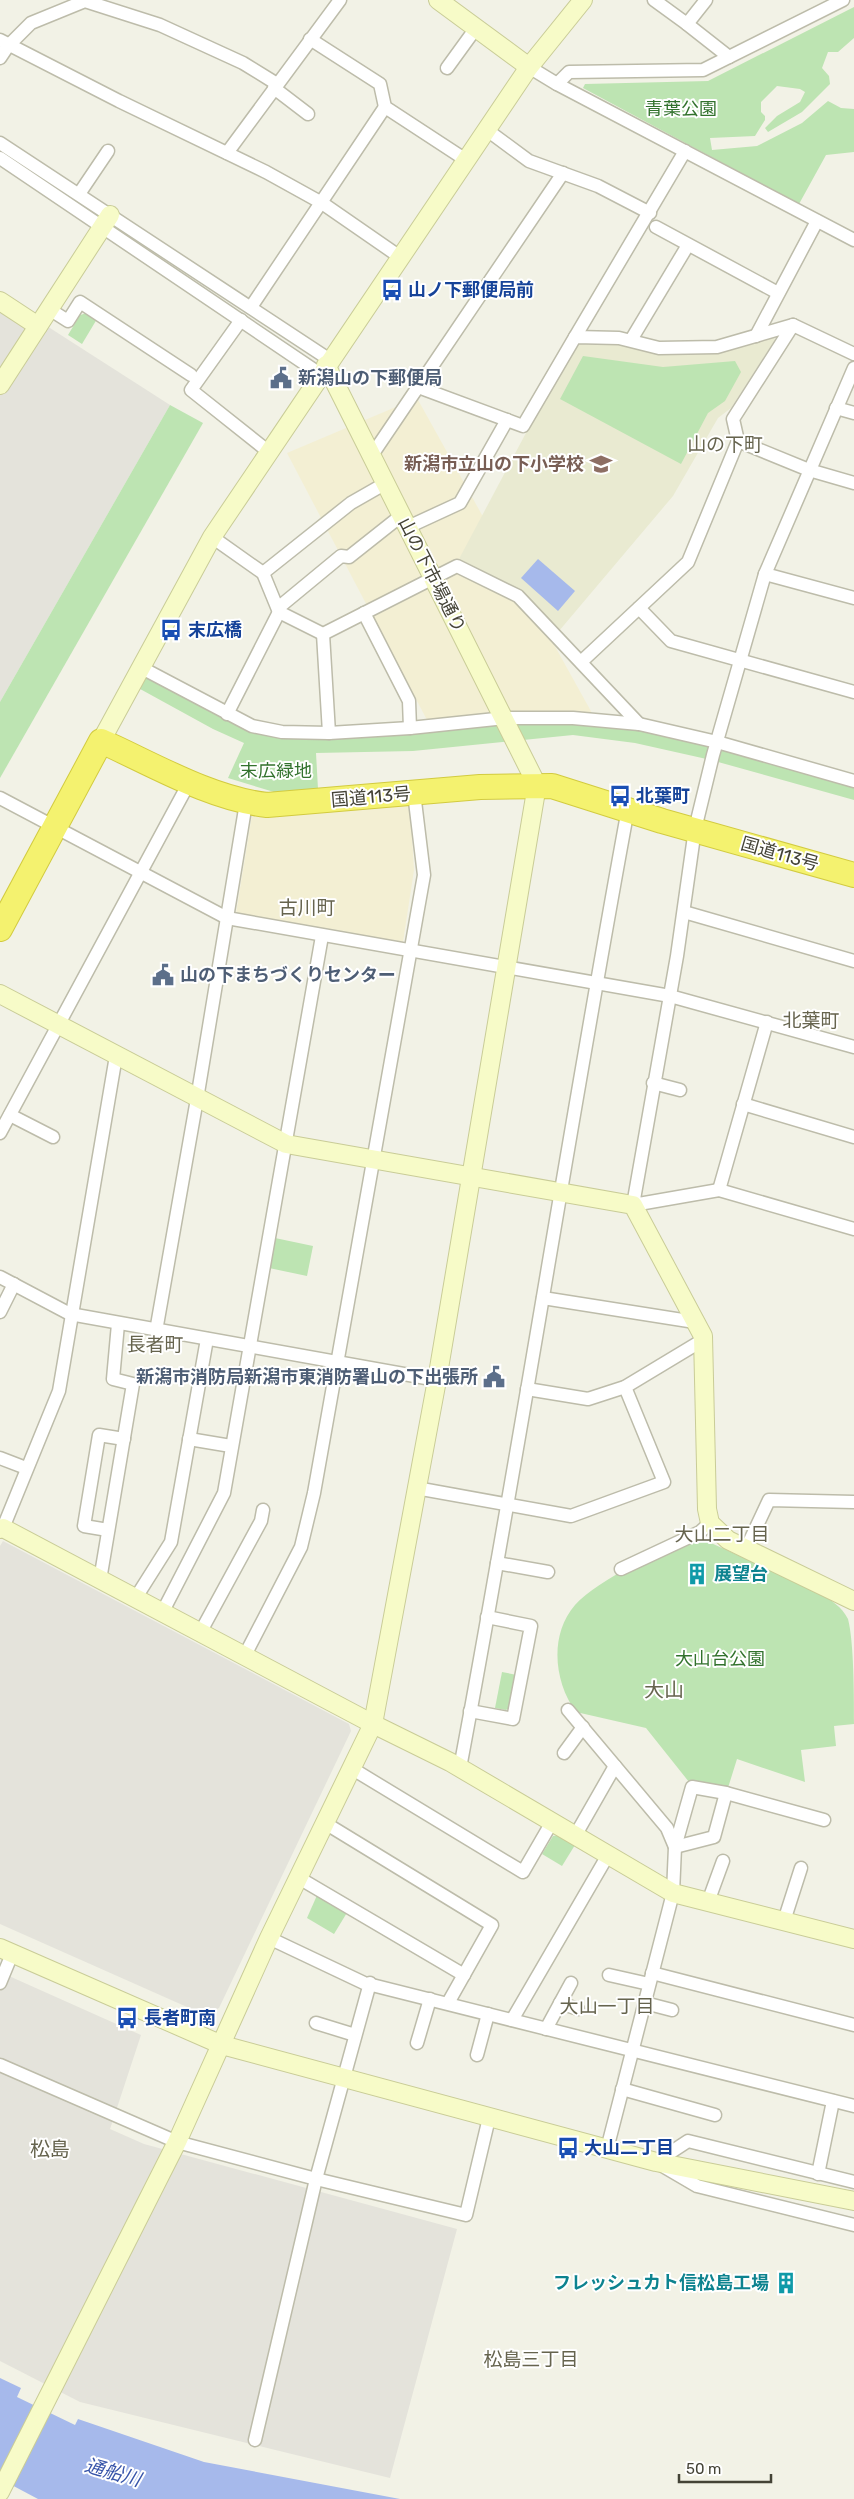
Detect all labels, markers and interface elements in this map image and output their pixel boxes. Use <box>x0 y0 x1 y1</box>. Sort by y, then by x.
park label: 青葉公園 <box>645 98 717 120</box>
bus stop icon: 山ノ下郵便局前 <box>379 277 405 303</box>
place label: 山ノ下郵便局前 <box>408 279 534 301</box>
public building icon: 新潟山の下郵便局 <box>268 365 294 391</box>
place label: 新潟山の下郵便局 <box>298 367 442 389</box>
district label: 山の下町 <box>687 433 763 456</box>
school or university icon: 新潟市立山の下小学校 <box>588 451 614 477</box>
place label: 新潟市立山の下小学校 <box>404 453 584 475</box>
street label: 山の下市場通り <box>394 514 470 636</box>
bus stop icon: 末広橋 <box>158 617 184 643</box>
place label: 末広橋 <box>188 619 242 641</box>
park label: 末広緑地 <box>240 760 312 782</box>
street label: 国道113号 <box>330 783 412 811</box>
bus stop icon: 北葉町 <box>607 783 633 809</box>
place label: 北葉町 <box>636 785 690 807</box>
street label: 国道113号 <box>738 832 822 876</box>
district label: 古川町 <box>278 896 336 919</box>
public building icon: 山の下まちづくりセンター <box>150 962 176 988</box>
place label: 山の下まちづくりセンター <box>180 964 396 986</box>
district label: 北葉町 <box>782 1009 840 1032</box>
district label: 長者町 <box>126 1333 184 1356</box>
public building icon: 新潟市消防局新潟市東消防署山の下出張所 <box>481 1364 507 1390</box>
place label: 新潟市消防局新潟市東消防署山の下出張所 <box>136 1366 478 1388</box>
district label: 大山二丁目 <box>674 1523 770 1546</box>
building icon: 展望台 <box>684 1561 710 1587</box>
place label: 展望台 <box>714 1563 768 1585</box>
park label: 大山台公園 <box>675 1648 765 1670</box>
district label: 大山 <box>644 1678 684 1702</box>
district label: 大山一丁目 <box>559 1995 655 2018</box>
bus stop icon: 長者町南 <box>114 2005 140 2031</box>
place label: 長者町南 <box>144 2007 216 2029</box>
bus stop icon: 大山二丁目 <box>555 2135 581 2161</box>
district label: 松島 <box>30 2137 70 2161</box>
place label: 大山二丁目 <box>584 2137 674 2159</box>
building icon: フレッシュカト信松島工場 <box>773 2270 799 2296</box>
place label: フレッシュカト信松島工場 <box>553 2272 769 2294</box>
district label: 松島三丁目 <box>483 2348 579 2371</box>
scale bar <box>679 2452 772 2484</box>
water label: 通船川 <box>82 2454 145 2492</box>
text: 50 m <box>686 2460 721 2478</box>

